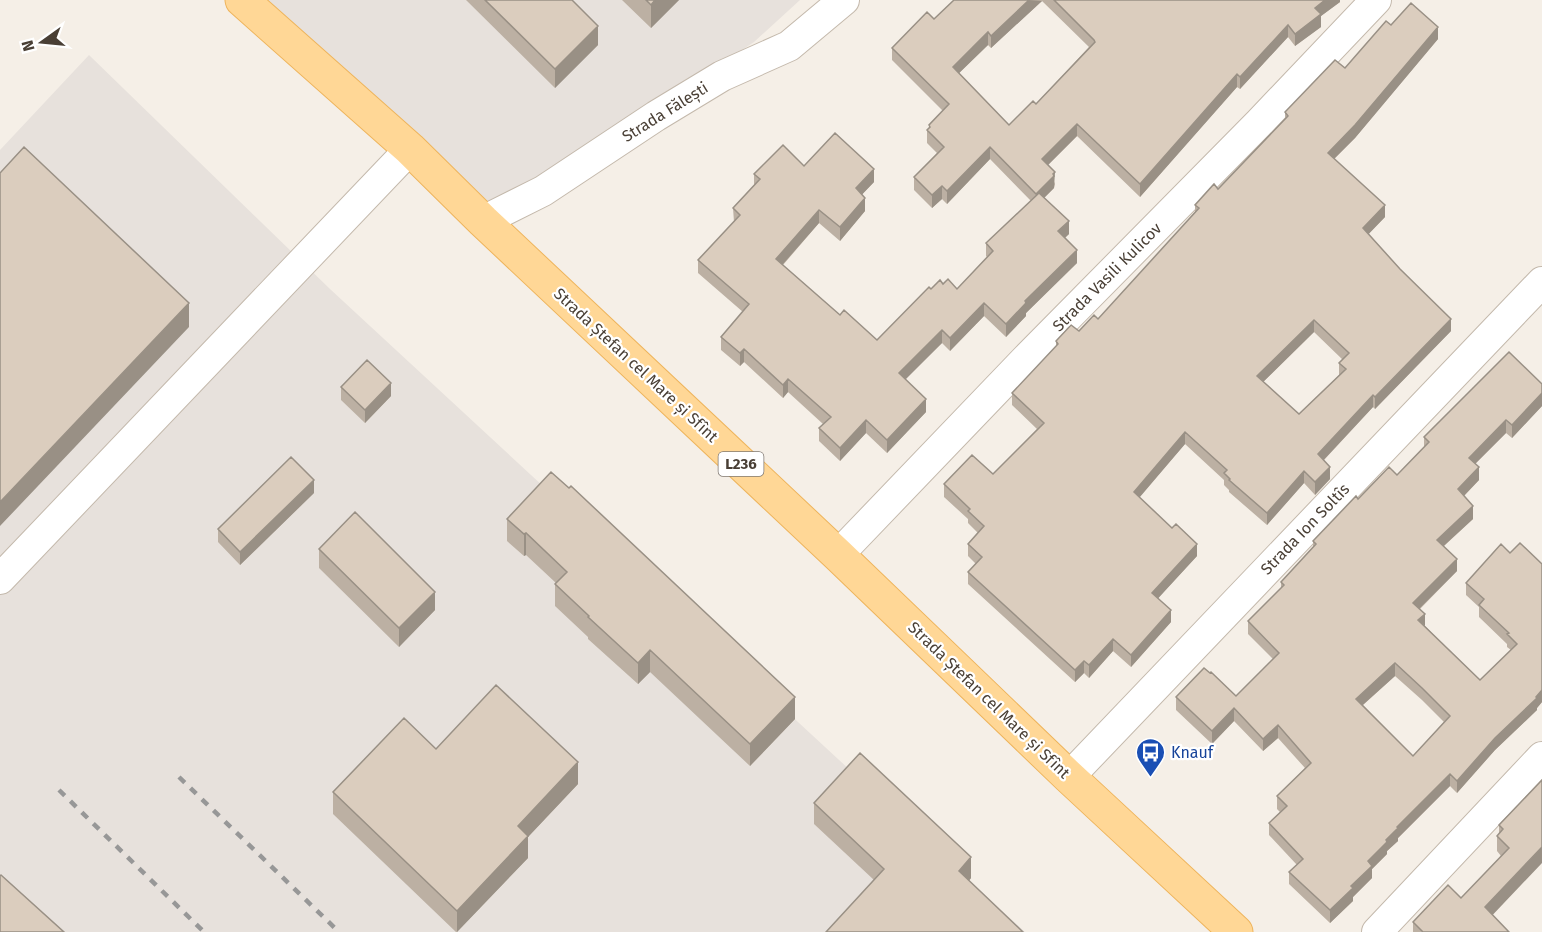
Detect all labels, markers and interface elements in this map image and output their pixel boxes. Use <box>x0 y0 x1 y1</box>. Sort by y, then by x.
north arrow <box>12 12 72 72</box>
text: N <box>17 38 39 53</box>
street label: Strada Fălești <box>618 78 712 147</box>
street label: Strada Vasili Kulicov <box>1049 219 1165 335</box>
street label: Strada Ștefan cel Mare și Sfînt <box>549 284 722 447</box>
road number: L236 <box>718 452 764 476</box>
street label: Strada Ion Soltîs <box>1257 479 1353 579</box>
street label: Strada Ștefan cel Mare și Sfînt <box>904 618 1074 783</box>
bus stop icon: Knauf <box>1134 736 1166 778</box>
place label: Knauf <box>1171 743 1215 762</box>

